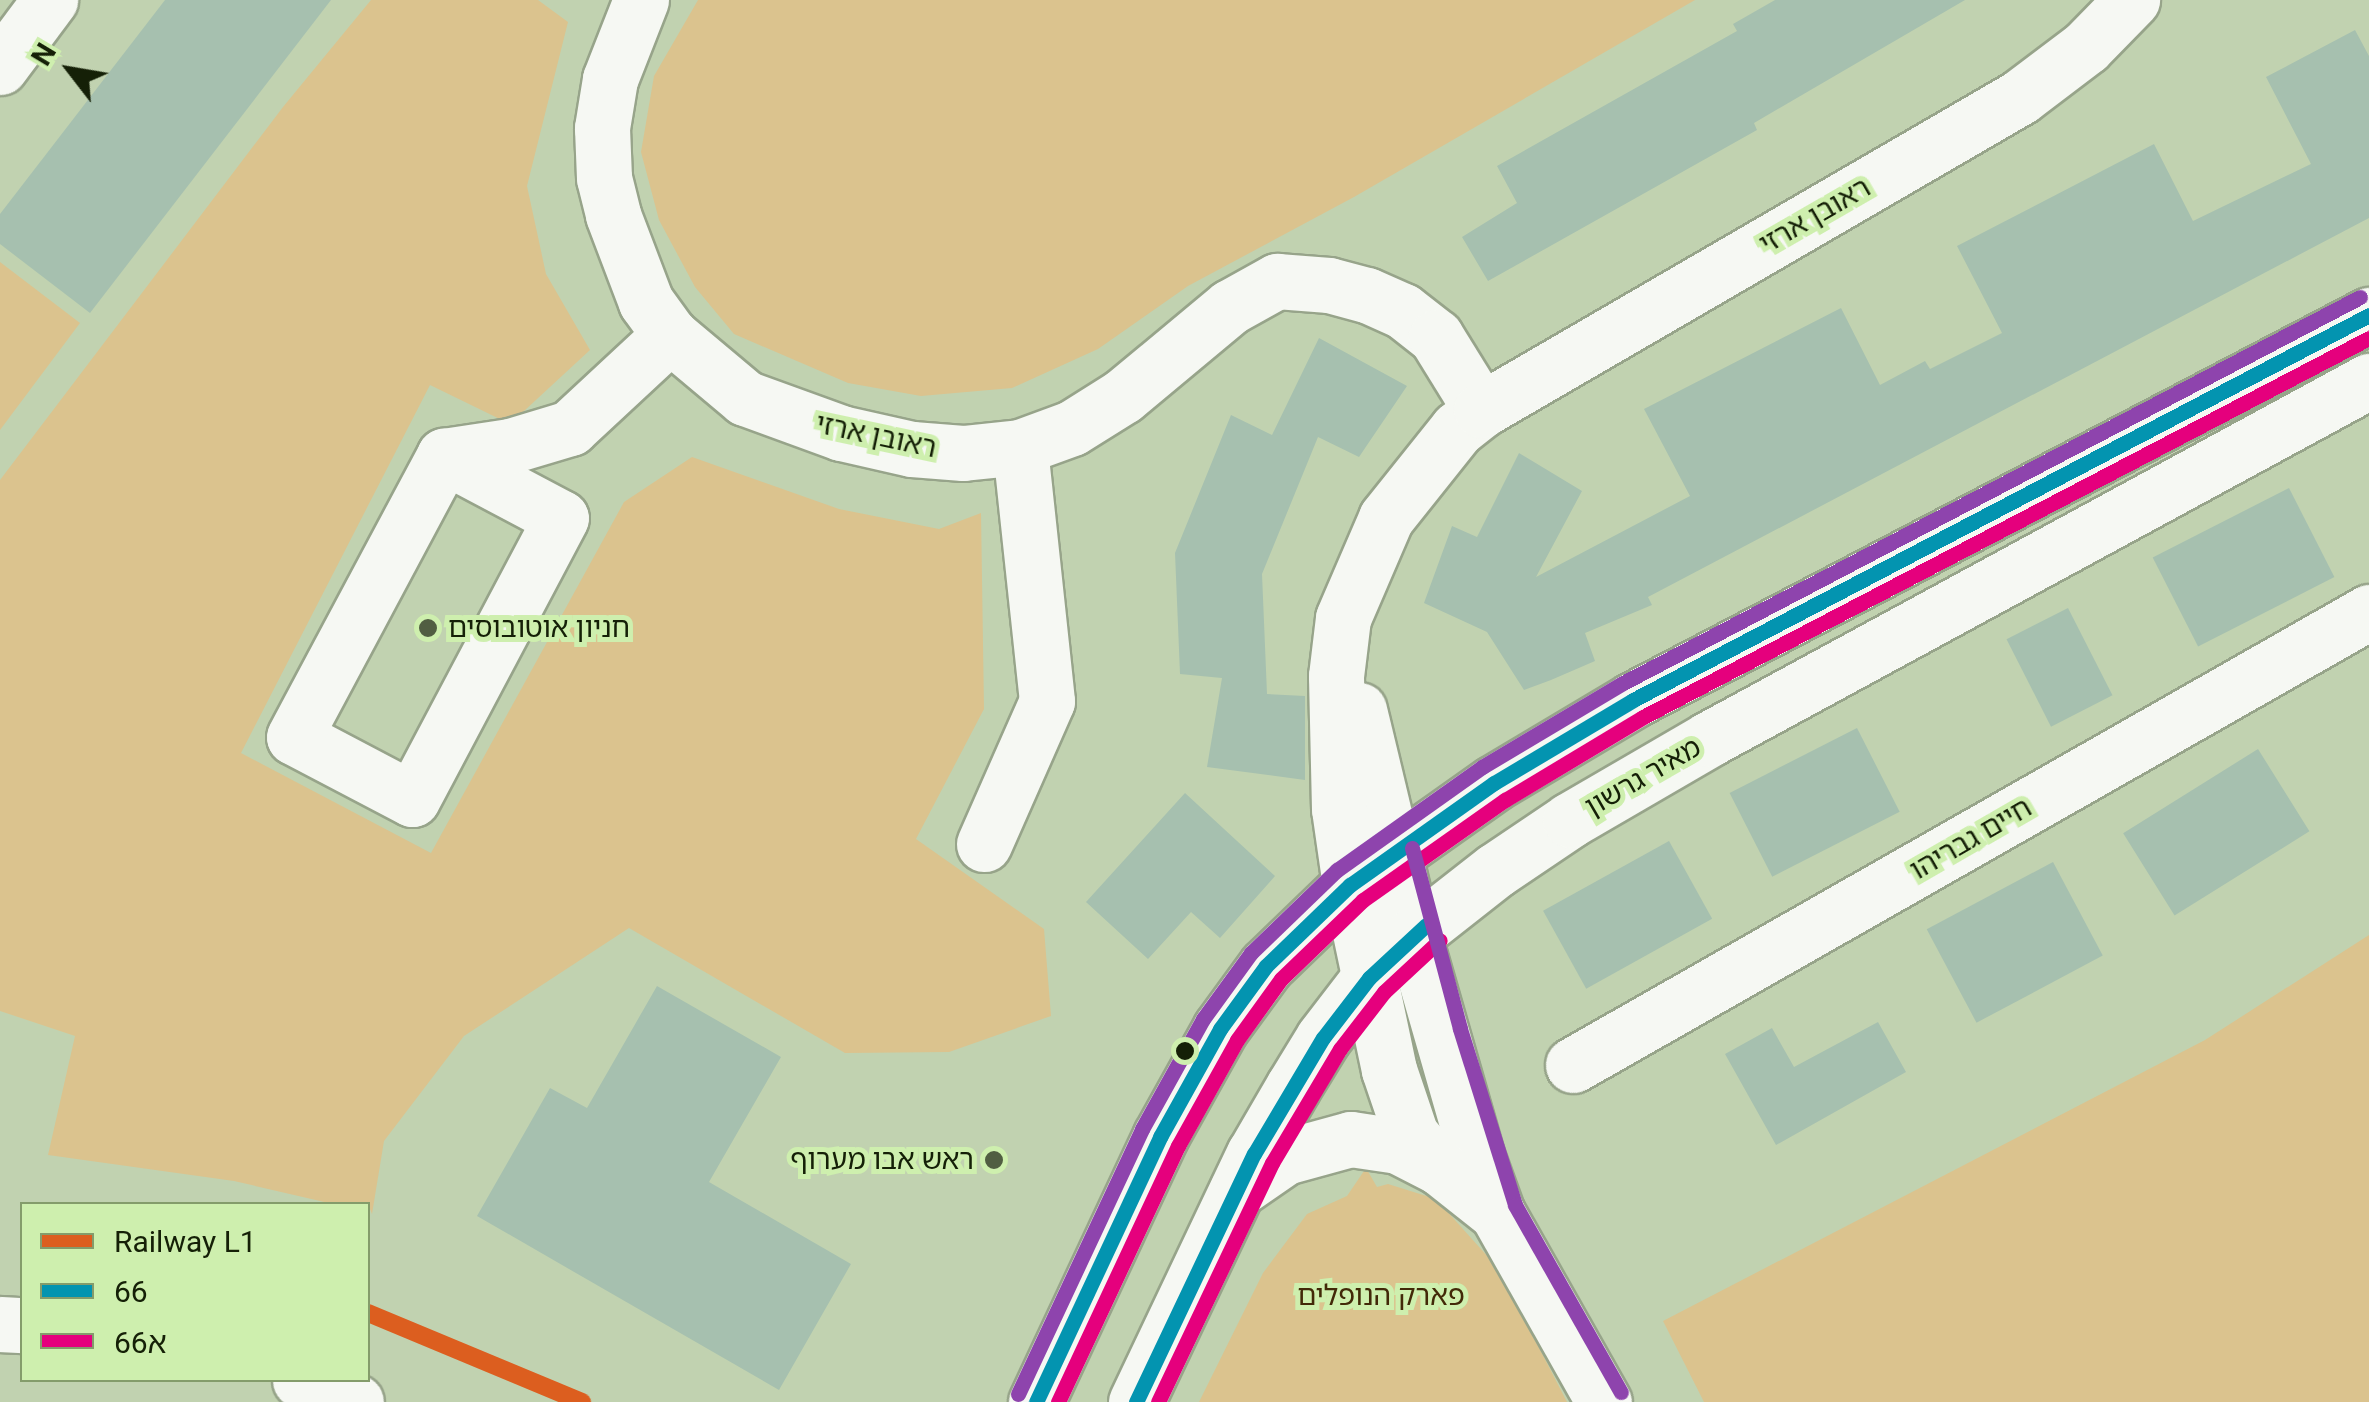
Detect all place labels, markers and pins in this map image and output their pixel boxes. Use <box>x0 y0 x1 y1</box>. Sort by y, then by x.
place label: חניון אוטובוסים <box>448 611 630 645</box>
marker: חניון אוטובוסים <box>417 617 439 639</box>
unlabelled marker <box>1175 1041 1195 1061</box>
place label: ראש אבו מערוף <box>790 1143 974 1177</box>
marker: ראש אבו מערוף <box>983 1149 1005 1171</box>

